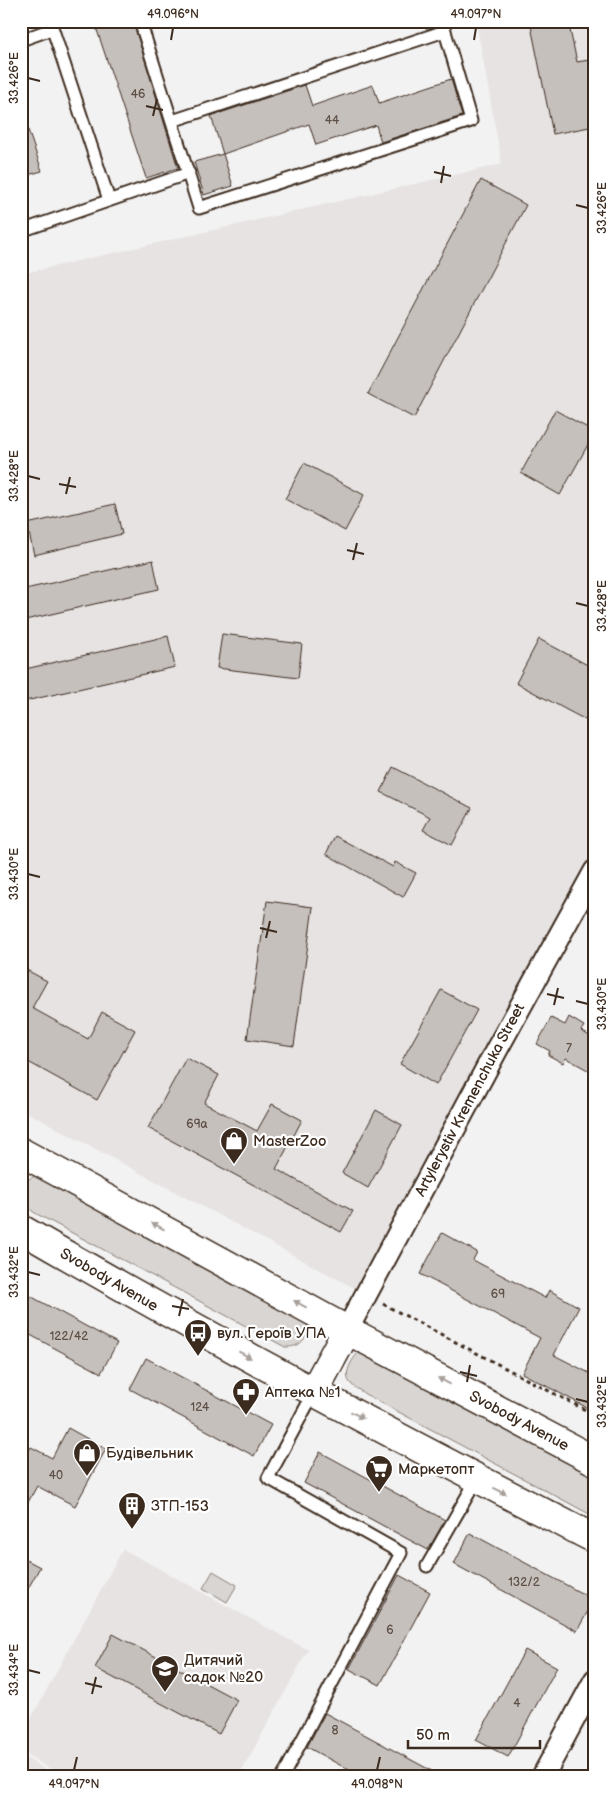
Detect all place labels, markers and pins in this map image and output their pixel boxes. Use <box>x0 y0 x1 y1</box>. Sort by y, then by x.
shop icon: MasterZoo <box>219 1126 249 1165</box>
place label: MasterZoo <box>253 1132 327 1151</box>
bus stop icon: вул. Героїв УПА <box>183 1318 213 1357</box>
place label: вул. Героїв УПА <box>217 1324 327 1343</box>
pharmacy icon: Аптека №1 <box>231 1377 261 1416</box>
place label: Аптека №1 <box>264 1383 341 1402</box>
shop icon: Будівельник <box>72 1438 102 1477</box>
place label: Будівельник <box>106 1444 193 1463</box>
supermarket icon: Маркетопт <box>364 1454 394 1493</box>
place label: Маркетопт <box>398 1460 474 1479</box>
building icon: ЗТП-153 <box>117 1491 147 1530</box>
place label: ЗТП-153 <box>151 1497 209 1516</box>
place label: Дитячий садок №20 <box>184 1651 263 1687</box>
school or university icon: Дитячий садок №20 <box>150 1654 180 1693</box>

